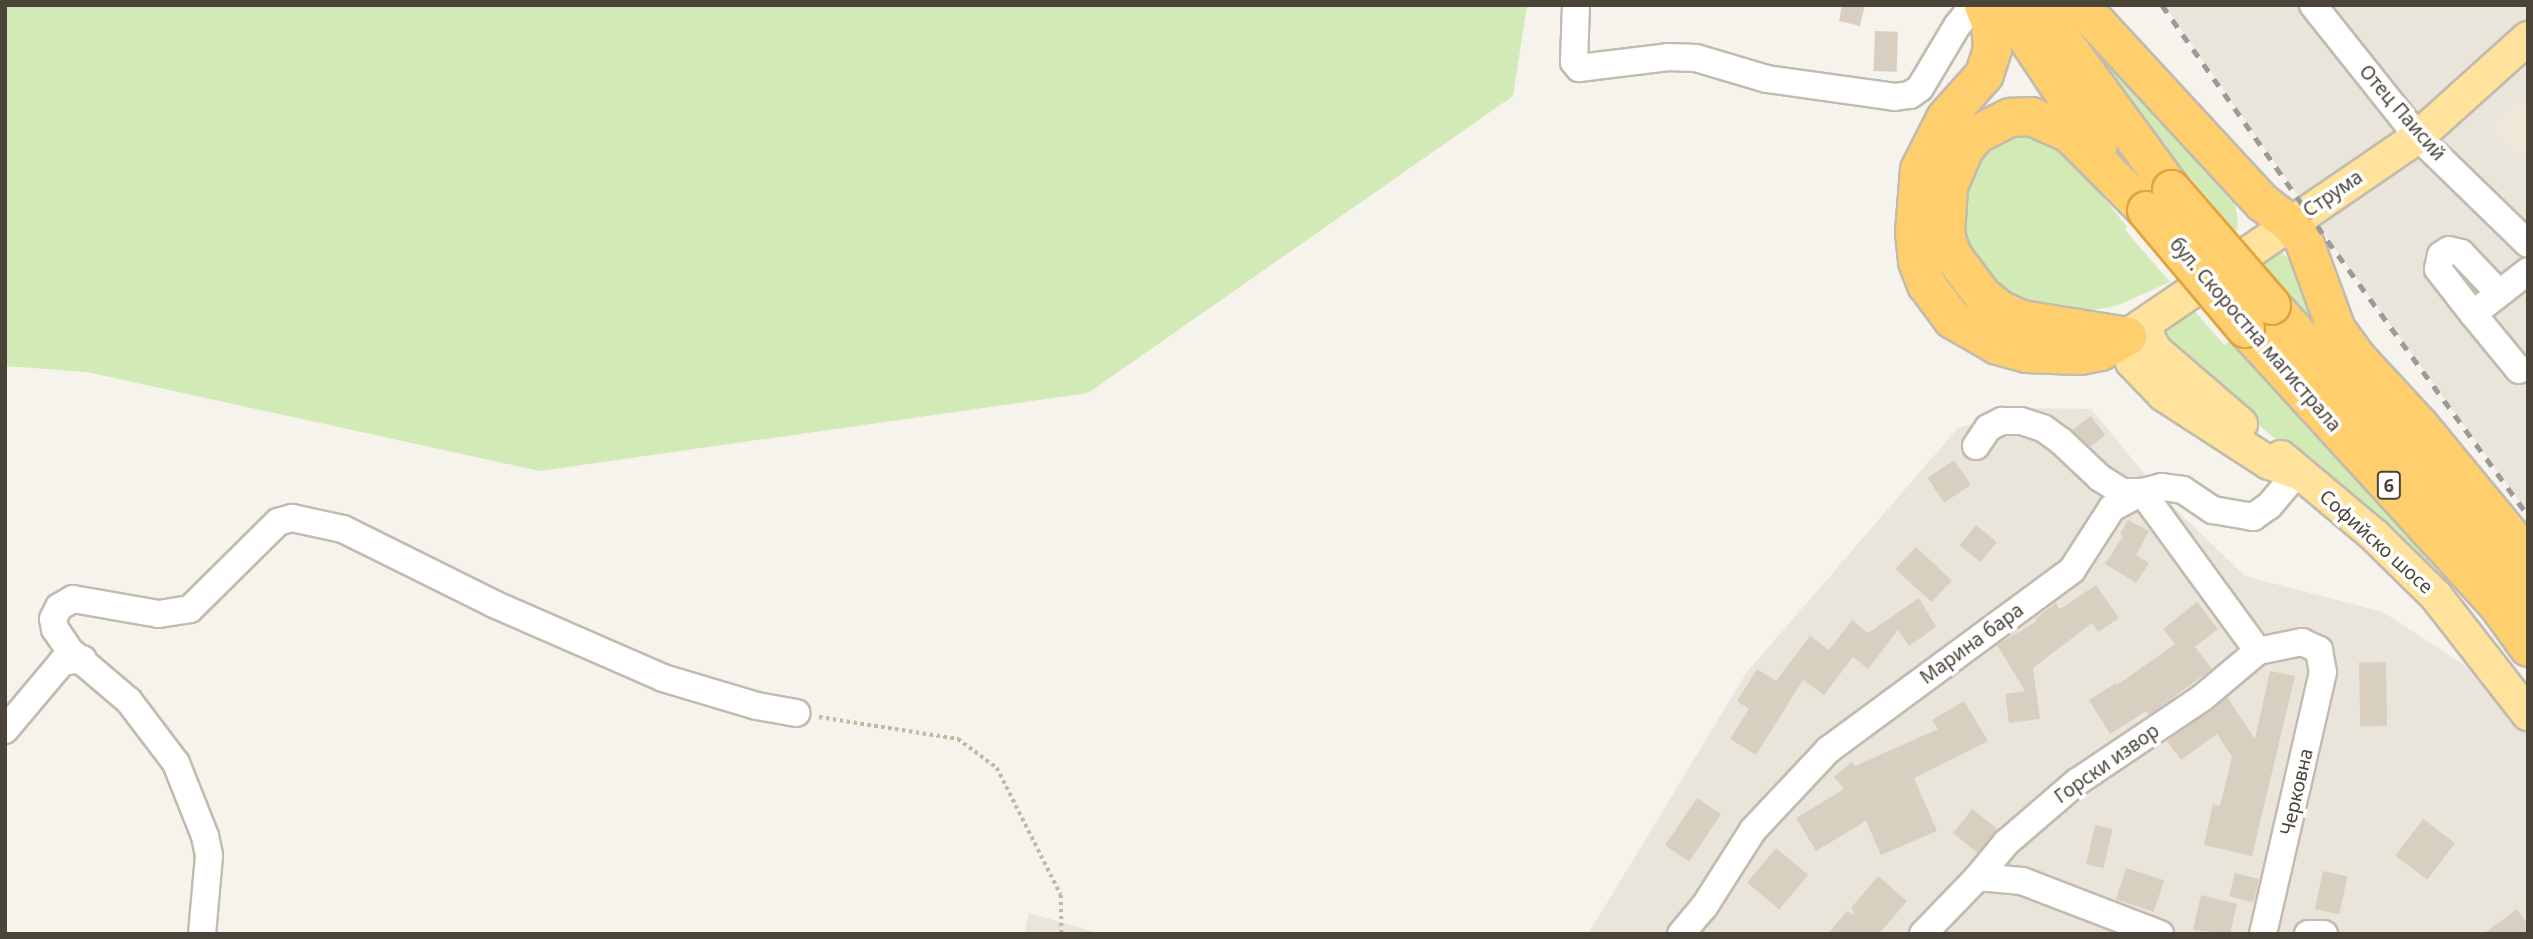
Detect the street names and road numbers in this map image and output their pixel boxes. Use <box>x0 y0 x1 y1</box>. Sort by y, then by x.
street label: Отец Паисий <box>2354 60 2450 166</box>
street label: Струма <box>2299 166 2367 222</box>
street label: бул. Скоростна магистрала <box>2165 233 2345 437</box>
road number: 6 <box>2377 471 2401 500</box>
street label: Софийско шосе <box>2315 485 2437 599</box>
street label: Марина бара <box>1916 599 2028 689</box>
street label: Горски извор <box>2050 720 2164 808</box>
street label: Черковна <box>2276 746 2318 838</box>

